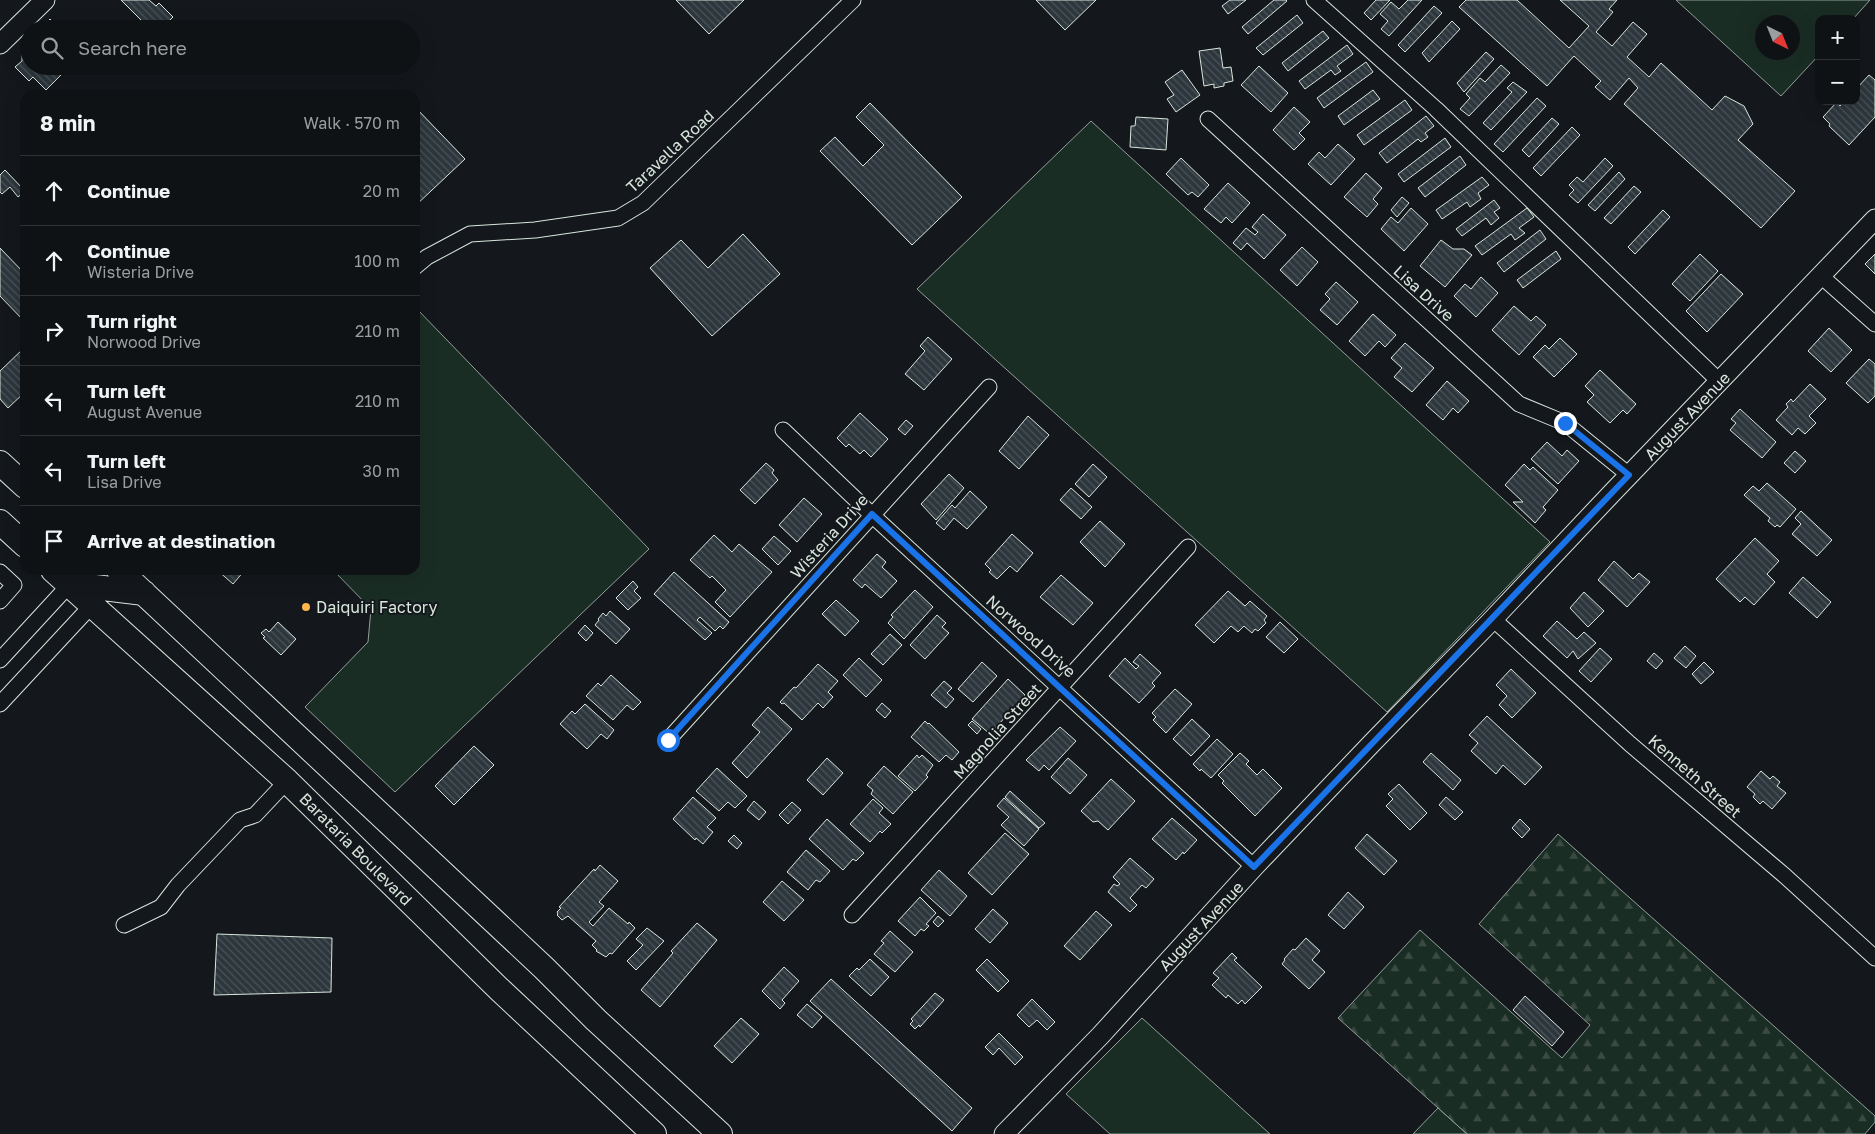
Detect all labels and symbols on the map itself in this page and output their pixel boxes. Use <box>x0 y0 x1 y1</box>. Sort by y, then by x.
north arrow <box>1755 15 1800 60</box>
street label: Taravella Road <box>622 105 718 197</box>
street label: Lisa Drive <box>1390 261 1458 325</box>
street label: August Avenue <box>1640 368 1734 464</box>
route end <box>1554 412 1577 435</box>
street label: Wisteria Drive <box>786 490 872 582</box>
street label: Norwood Drive <box>982 590 1080 682</box>
place label: Daiquiri Factory <box>316 597 438 617</box>
marker: Daiquiri Factory <box>300 601 312 613</box>
street label: Magnolia Street <box>949 679 1045 783</box>
route start <box>657 729 680 752</box>
street label: Kenneth Street <box>1644 730 1746 822</box>
street label: Barataria Boulevard <box>296 789 416 909</box>
street label: August Avenue <box>1154 877 1248 975</box>

